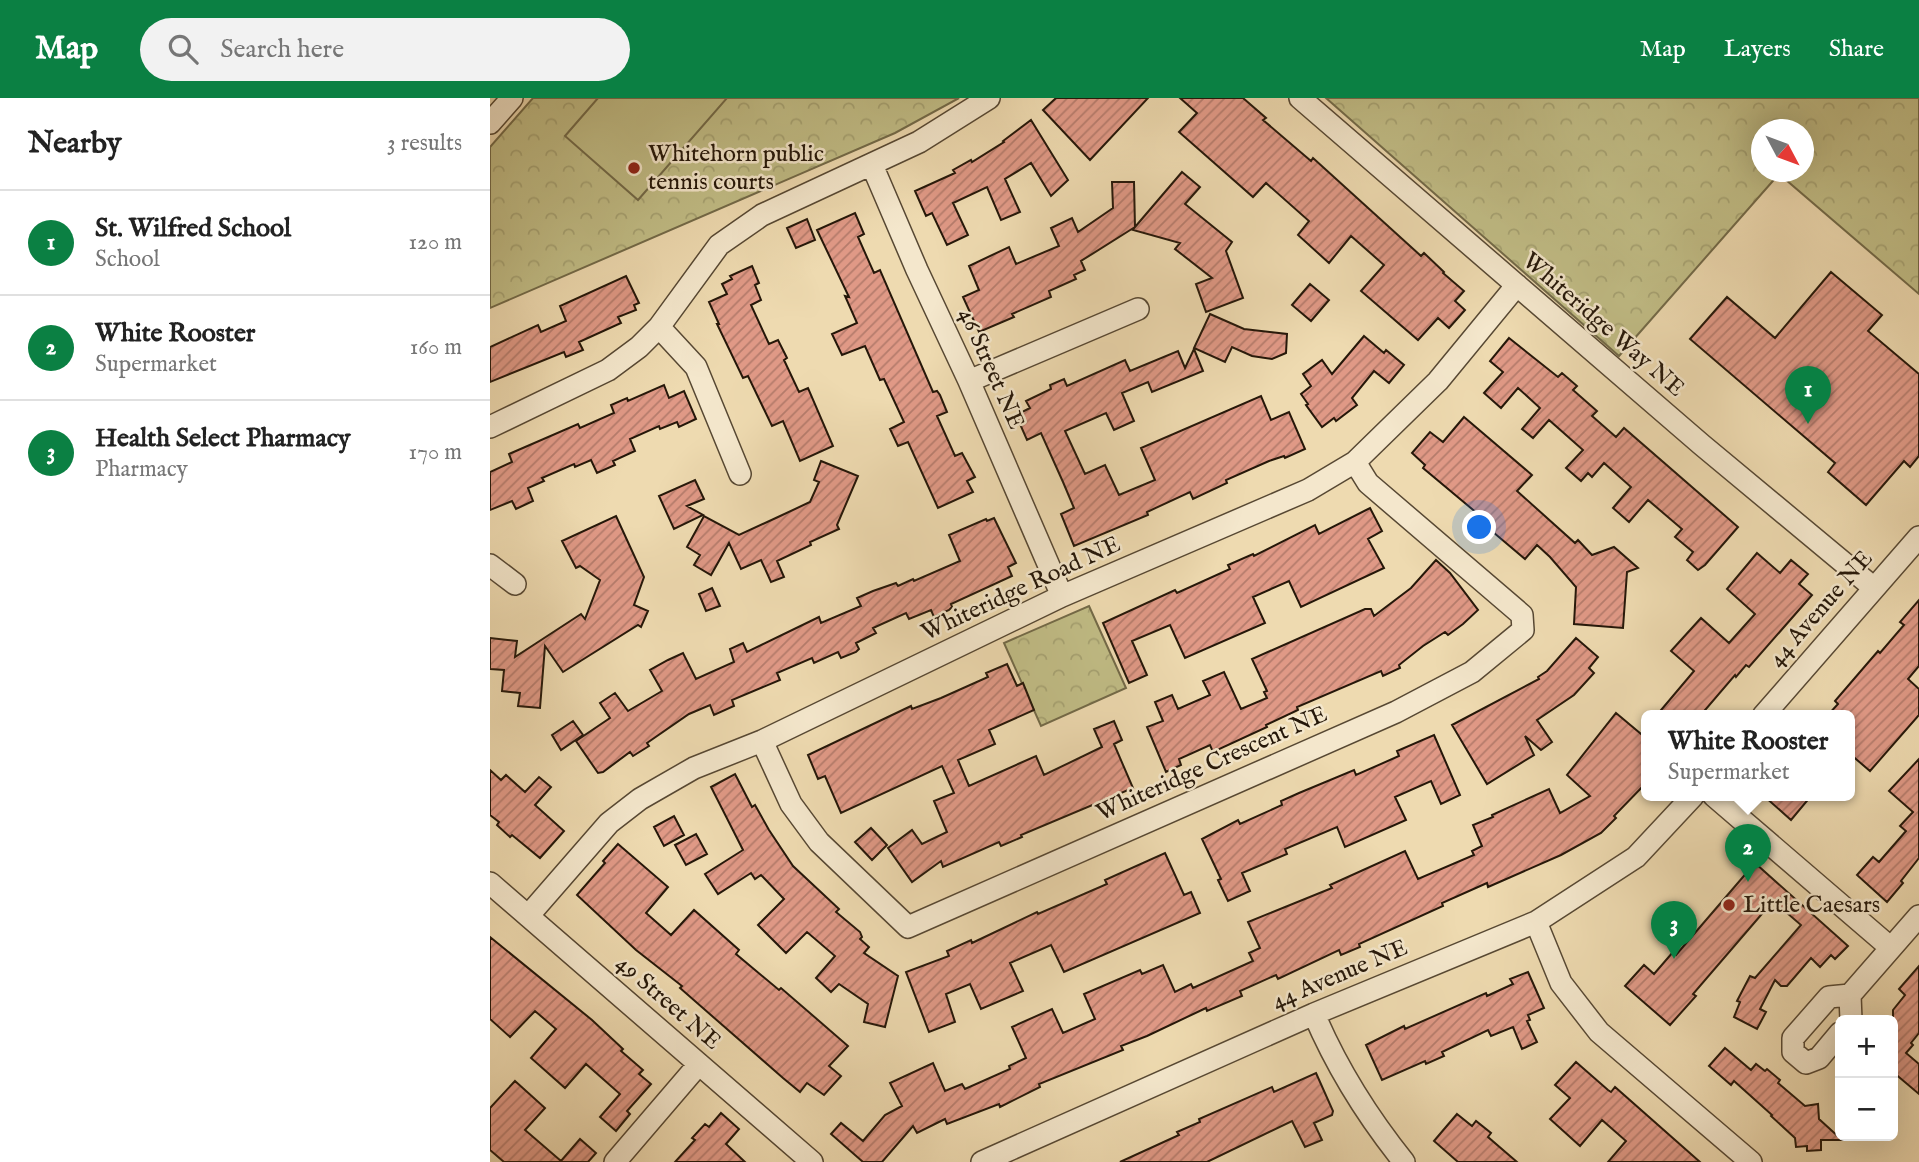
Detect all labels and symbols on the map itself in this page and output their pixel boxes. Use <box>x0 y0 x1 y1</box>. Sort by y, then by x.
north arrow <box>1751 119 1814 182</box>
place label: Whitehorn public tennis courts <box>648 139 824 198</box>
marker: Whitehorn public tennis courts <box>626 160 642 176</box>
street label: Whiteridge Way NE <box>1515 246 1691 404</box>
street label: 46 Street NE <box>951 304 1031 434</box>
pin: 1 <box>1785 366 1831 424</box>
your location <box>1462 510 1496 544</box>
street label: Whiteridge Road NE <box>916 529 1126 649</box>
street label: 44 Avenue NE <box>1762 544 1880 674</box>
street label: Whiteridge Crescent NE <box>1092 699 1332 829</box>
pin: 2 <box>1725 824 1771 882</box>
place label: Little Caesars <box>1743 890 1880 921</box>
marker: Little Caesars <box>1721 897 1737 913</box>
pin: 3 <box>1651 901 1697 959</box>
street label: 44 Avenue NE <box>1267 932 1413 1018</box>
street label: 49 Street NE <box>609 949 727 1057</box>

